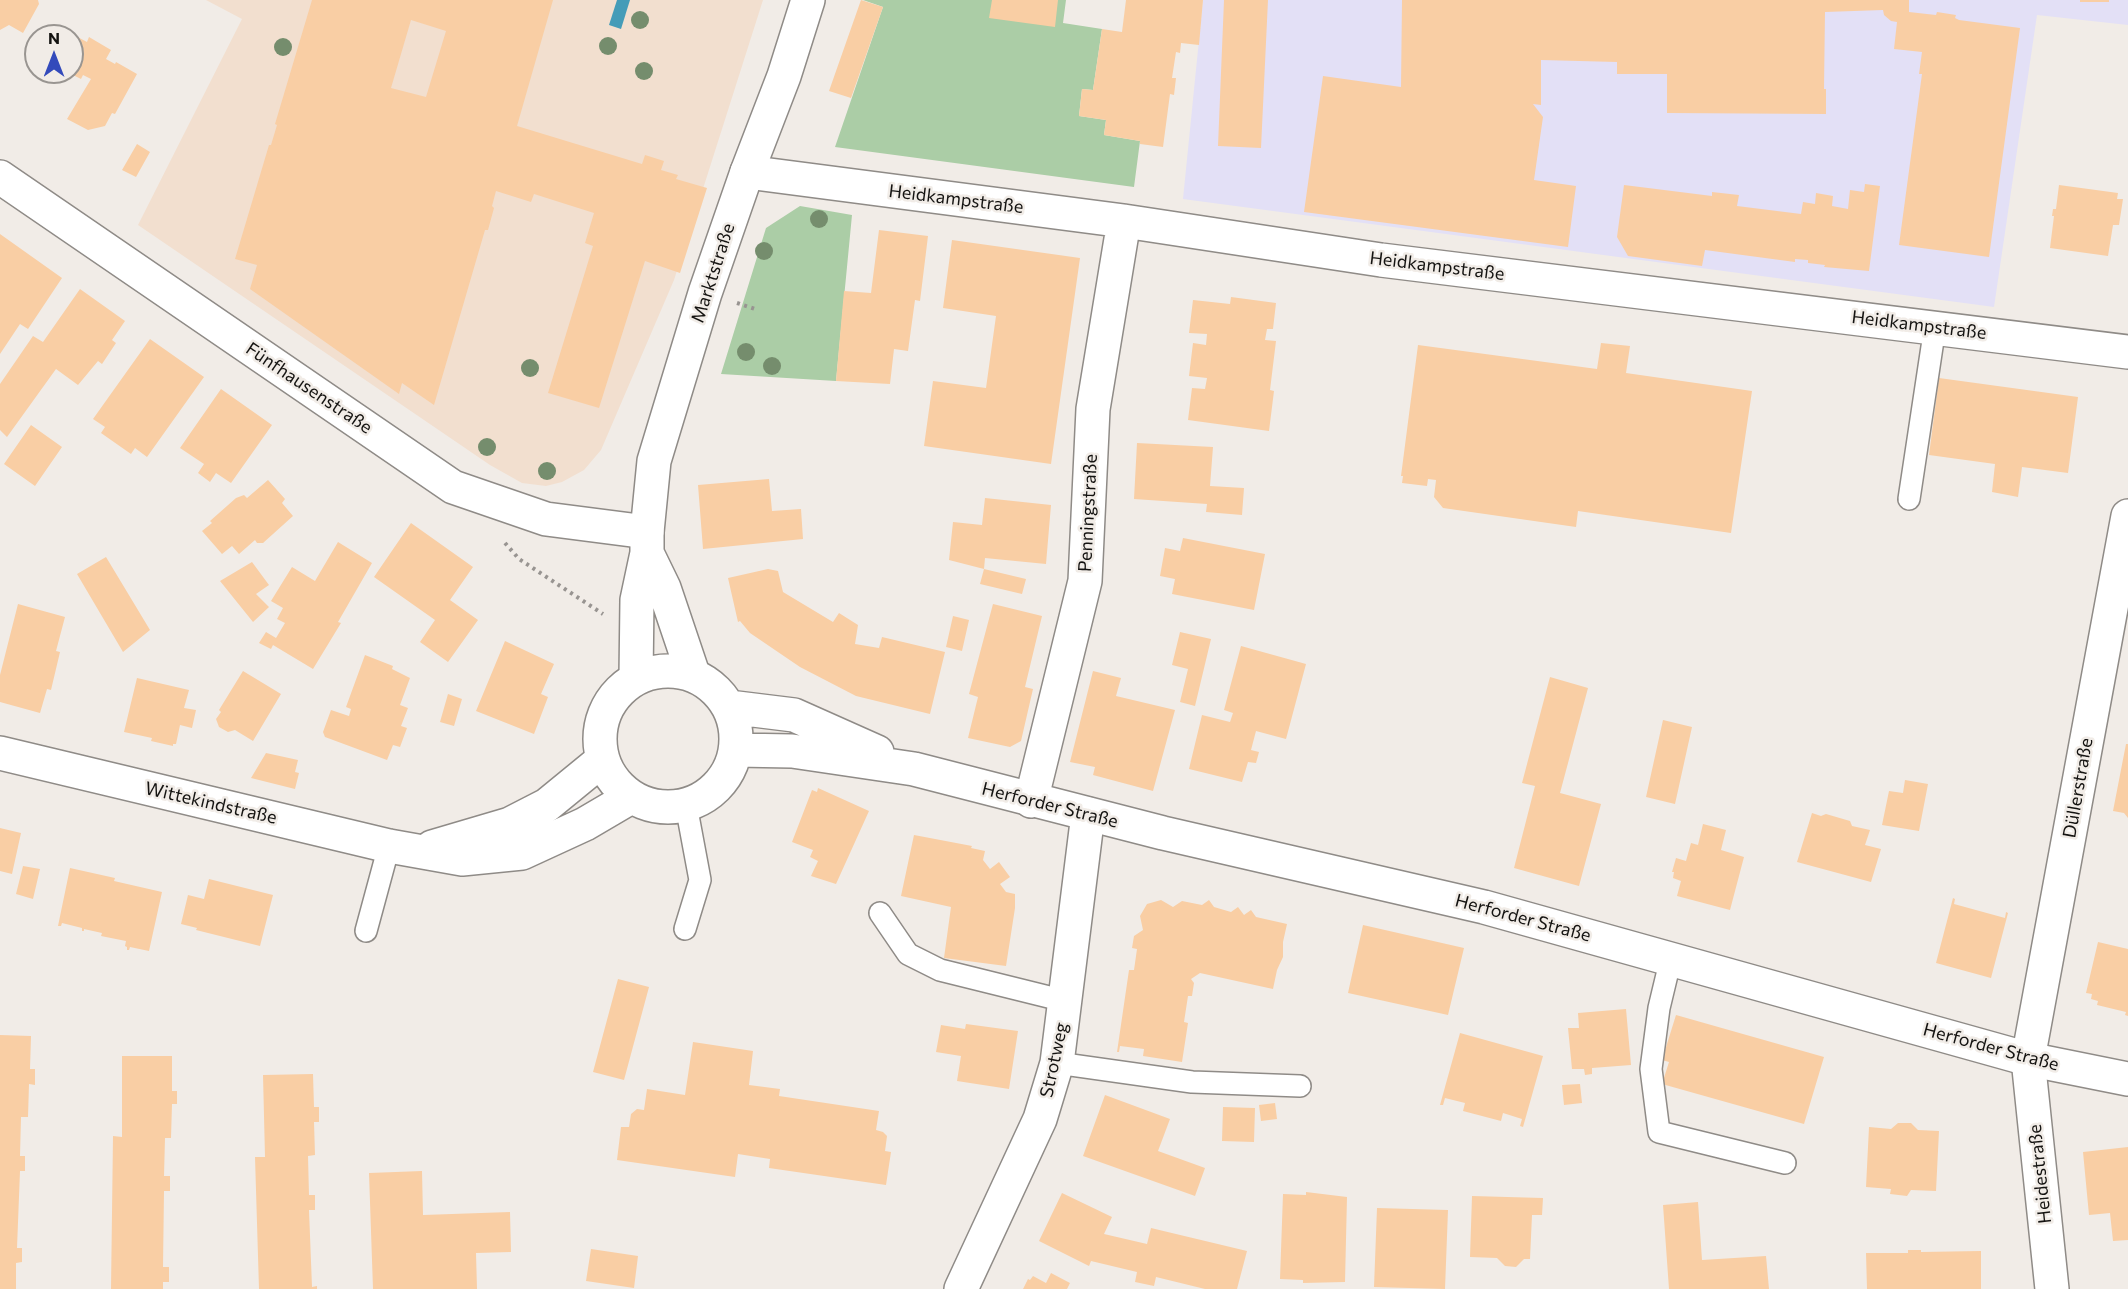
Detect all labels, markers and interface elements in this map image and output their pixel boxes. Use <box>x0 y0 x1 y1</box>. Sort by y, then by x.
north arrow <box>24 24 84 84</box>
text: N <box>48 28 60 47</box>
street label: Heidkampstraße <box>887 180 1025 218</box>
street label: Marktstraße <box>687 221 739 325</box>
street label: Heidkampstraße <box>1368 247 1506 285</box>
street label: Heidkampstraße <box>1850 306 1988 344</box>
street label: Fünfhausenstraße <box>242 338 376 438</box>
street label: Penningstraße <box>1074 453 1102 573</box>
street label: Düllerstraße <box>2059 736 2097 840</box>
street label: Wittekindstraße <box>143 777 279 829</box>
street label: Herforder Straße <box>980 778 1120 832</box>
street label: Herforder Straße <box>1453 890 1593 946</box>
street label: Herforder Straße <box>1921 1019 2061 1075</box>
street label: Strotweg <box>1036 1021 1072 1099</box>
street label: Heidestraße <box>2024 1123 2056 1225</box>

